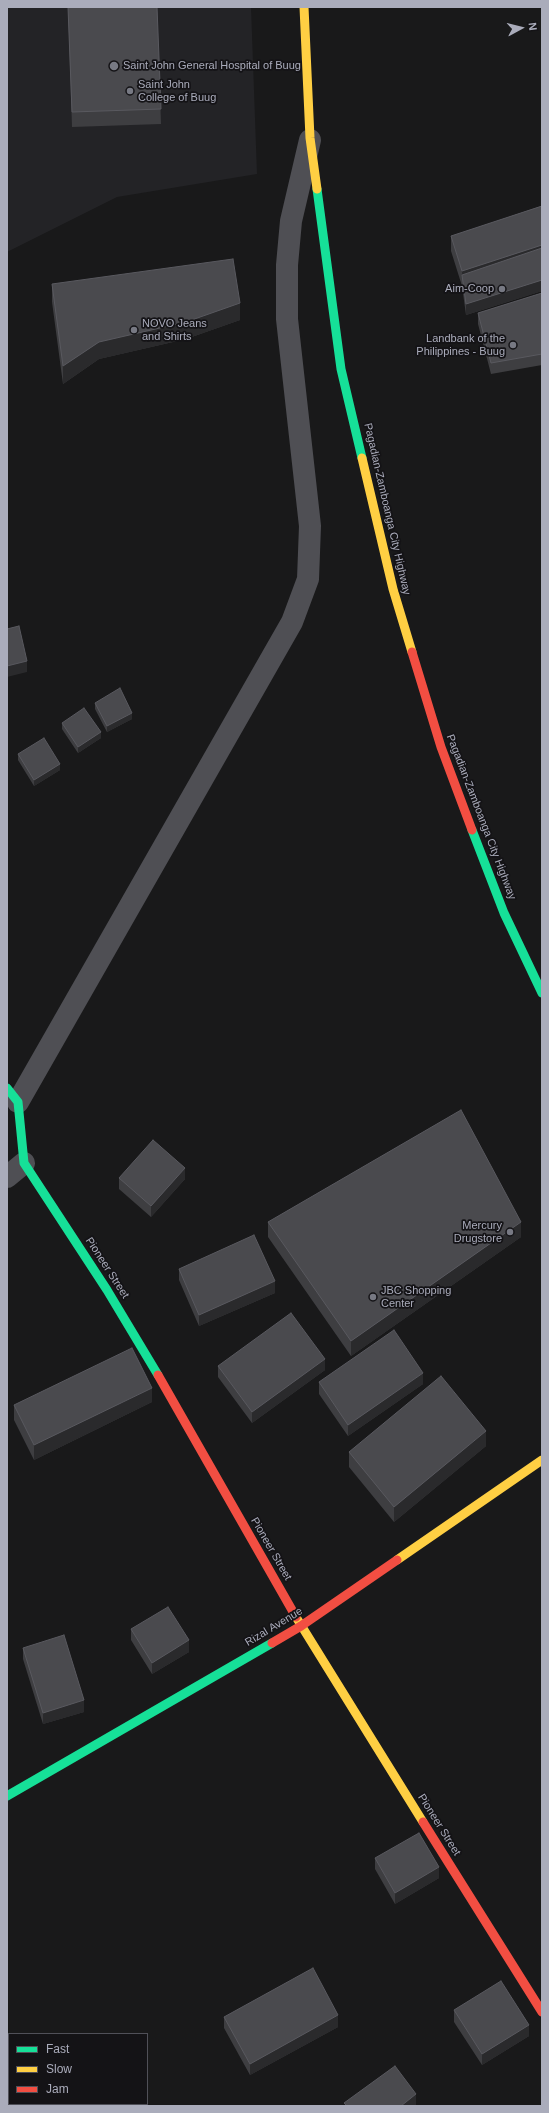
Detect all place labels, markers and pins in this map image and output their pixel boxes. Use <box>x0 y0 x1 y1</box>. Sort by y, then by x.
place label: Saint John General Hospital of Buug <box>123 59 301 73</box>
marker: Saint John General Hospital of Buug <box>108 60 120 72</box>
place label: Saint John College of Buug <box>138 78 216 104</box>
marker: Saint John College of Buug <box>125 86 135 96</box>
place label: Aim-Coop <box>445 282 494 296</box>
marker: Aim-Coop <box>497 284 507 294</box>
place label: NOVO Jeans and Shirts <box>142 317 207 343</box>
marker: NOVO Jeans and Shirts <box>129 325 139 335</box>
place label: Landbank of the Philippines - Buug <box>416 332 505 358</box>
marker: Landbank of the Philippines - Buug <box>508 340 518 350</box>
place label: Mercury Drugstore <box>454 1219 502 1245</box>
marker: Mercury Drugstore <box>505 1227 515 1237</box>
place label: JBC Shopping Center <box>381 1284 451 1310</box>
marker: JBC Shopping Center <box>368 1292 378 1302</box>

